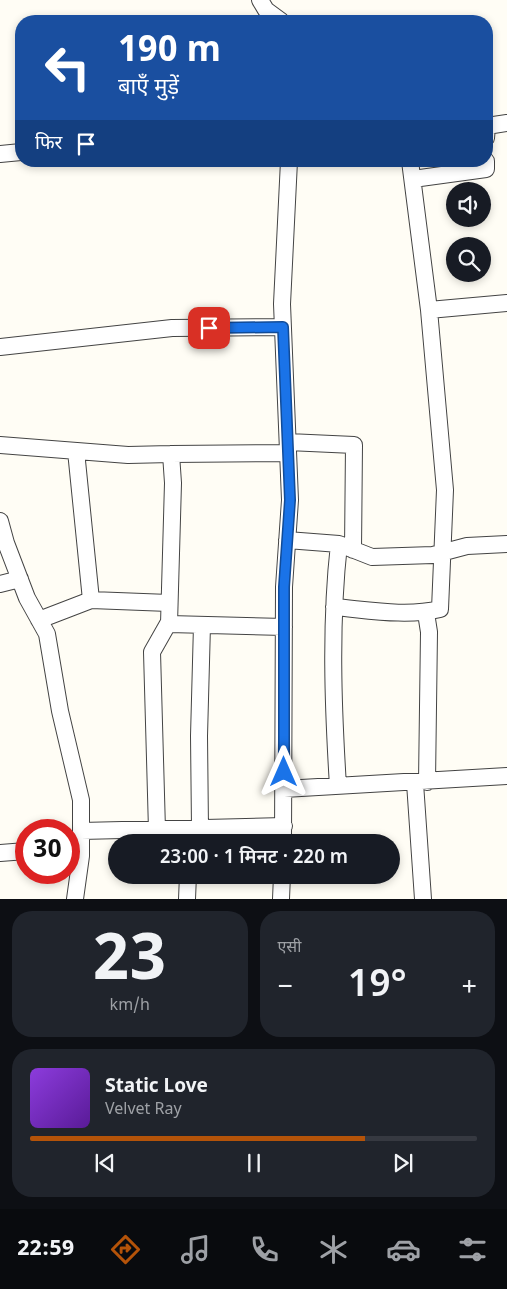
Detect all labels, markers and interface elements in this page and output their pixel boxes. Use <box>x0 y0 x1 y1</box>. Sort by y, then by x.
text: 190 m <box>118 30 221 75</box>
icon: left <box>35 35 100 100</box>
text: बाएँ मुड़ें <box>118 74 179 103</box>
icon: arrive <box>72 130 100 158</box>
text: फिर <box>35 132 62 157</box>
map controls <box>446 182 491 282</box>
button: sound <box>446 182 491 227</box>
button: search <box>446 237 491 282</box>
pin <box>188 307 230 349</box>
icon: arrive <box>195 314 223 342</box>
position arrow <box>257 745 309 797</box>
speed limit sign: 30 <box>15 819 80 884</box>
text: 23:00 · 1 मिनट · 220 m <box>160 846 348 871</box>
text: 23 <box>93 921 167 1006</box>
text: एसी <box>278 938 301 959</box>
text: 19° <box>348 962 407 1012</box>
text: − <box>278 970 293 1006</box>
text: + <box>462 970 477 1006</box>
text: km/h <box>110 996 150 1017</box>
text: Static Love <box>105 1075 208 1100</box>
text: Velvet Ray <box>105 1100 182 1121</box>
icon: previous <box>91 1149 119 1177</box>
icon: pause <box>240 1149 268 1177</box>
icon: next <box>389 1149 417 1177</box>
icon: directions <box>108 1232 143 1267</box>
icon: music <box>178 1232 213 1267</box>
icon: phone <box>247 1232 282 1267</box>
icon: climate <box>316 1232 351 1267</box>
icon: car <box>386 1232 421 1267</box>
icon: filters <box>455 1232 490 1267</box>
text: 22:59 <box>17 1235 74 1264</box>

